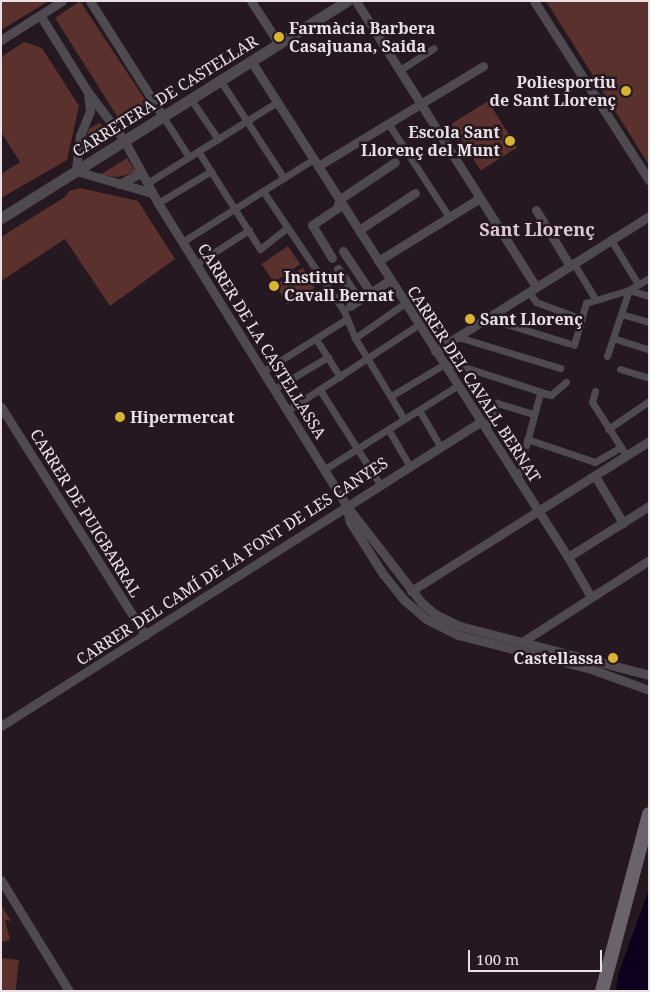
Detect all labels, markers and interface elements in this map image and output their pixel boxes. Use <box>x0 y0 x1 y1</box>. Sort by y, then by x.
place label: Farmàcia Barbera Casajuana, Saida <box>289 18 435 56</box>
street label: CARRETERA DE CASTELLAR <box>69 31 261 161</box>
marker: Farmàcia Barbera Casajuana, Saida <box>273 31 285 43</box>
place label: Poliesportiu de Sant Llorenç <box>490 72 616 110</box>
marker: Poliesportiu de Sant Llorenç <box>620 85 632 97</box>
place label: Escola Sant Llorenç del Munt <box>361 122 500 160</box>
marker: Escola Sant Llorenç del Munt <box>504 135 516 147</box>
district label: Sant Llorenç <box>479 218 595 240</box>
street label: CARRER DE LA CASTELLASSA <box>194 240 330 442</box>
place label: Institut Cavall Bernat <box>284 267 394 305</box>
marker: Institut Cavall Bernat <box>268 280 280 292</box>
street label: CARRER DEL CAVALL BERNAT <box>403 282 545 486</box>
place label: Sant Llorenç <box>480 309 583 329</box>
marker: Sant Llorenç <box>464 313 476 325</box>
place label: Hipermercat <box>130 407 234 427</box>
marker: Hipermercat <box>114 411 126 423</box>
street label: CARRER DE PUIGBARRAL <box>26 425 146 601</box>
street label: CARRER DEL CAMÍ DE LA FONT DE LES CANYES <box>73 453 391 669</box>
place label: Castellassa <box>514 648 603 668</box>
marker: Castellassa <box>607 652 619 664</box>
scale bar <box>470 940 604 972</box>
text: 100 m <box>476 949 519 969</box>

